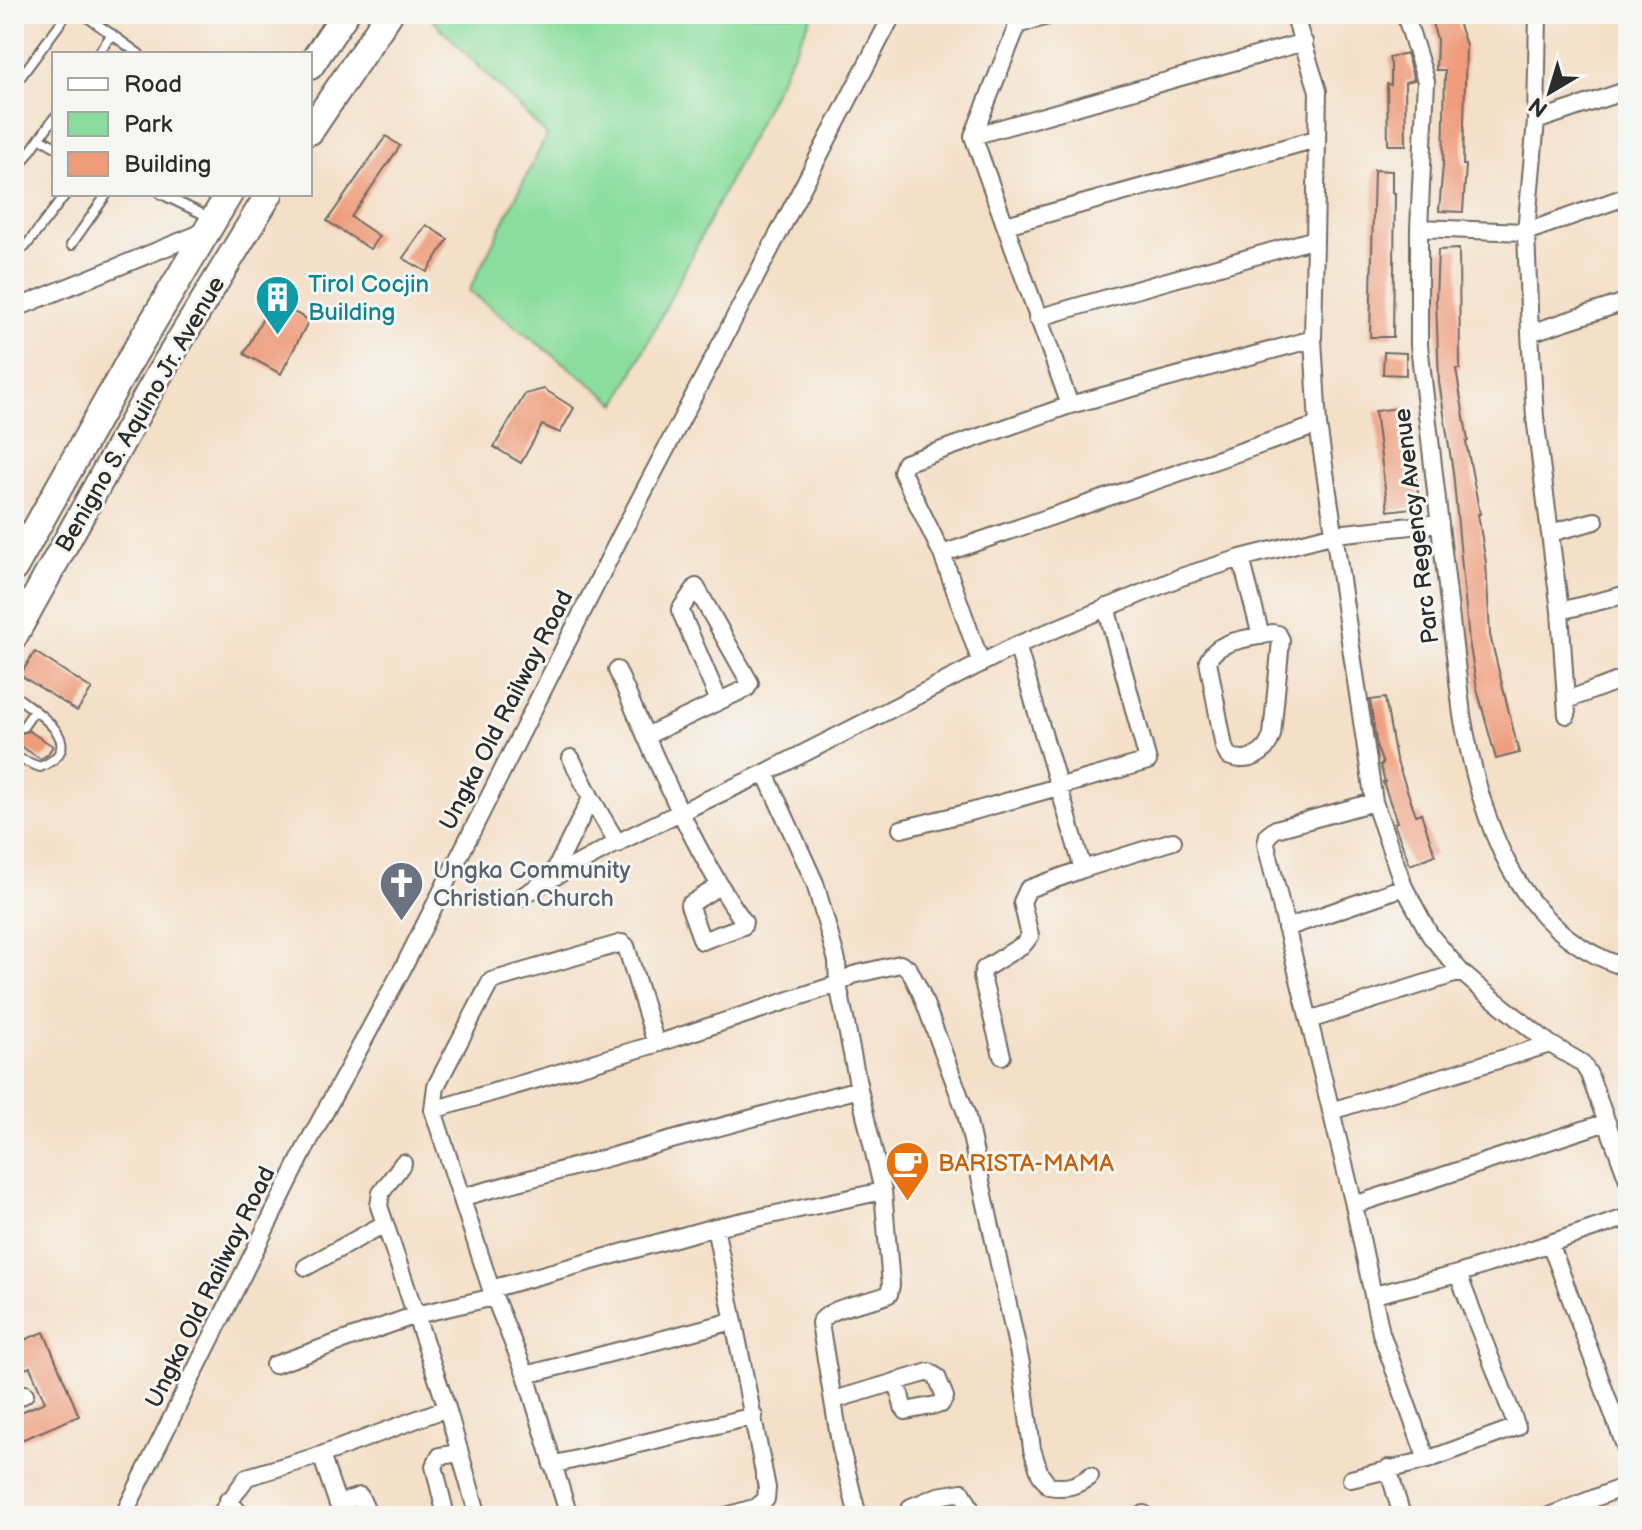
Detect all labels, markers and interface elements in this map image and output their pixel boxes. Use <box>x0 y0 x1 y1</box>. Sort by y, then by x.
legend <box>52 52 312 196</box>
north arrow <box>1510 52 1590 132</box>
text: Road <box>124 70 182 99</box>
text: N <box>1524 91 1553 122</box>
text: Park <box>124 110 172 139</box>
text: Building <box>124 150 211 179</box>
place label: Tirol Cocjin Building <box>308 270 429 327</box>
street label: Benigno S. Aquino Jr. Avenue <box>49 271 231 557</box>
building icon: Tirol Cocjin Building <box>253 274 301 337</box>
street label: Parc Regency Avenue <box>1388 407 1445 645</box>
street label: Ungka Old Railway Road <box>433 586 580 835</box>
place label: Ungka Community Christian Church <box>433 856 631 913</box>
church icon: Ungka Community Christian Church <box>378 860 426 923</box>
cafe icon: BARISTA-MAMA <box>883 1139 931 1202</box>
place label: BARISTA-MAMA <box>938 1149 1114 1178</box>
street label: Ungka Old Railway Road <box>139 1162 282 1413</box>

